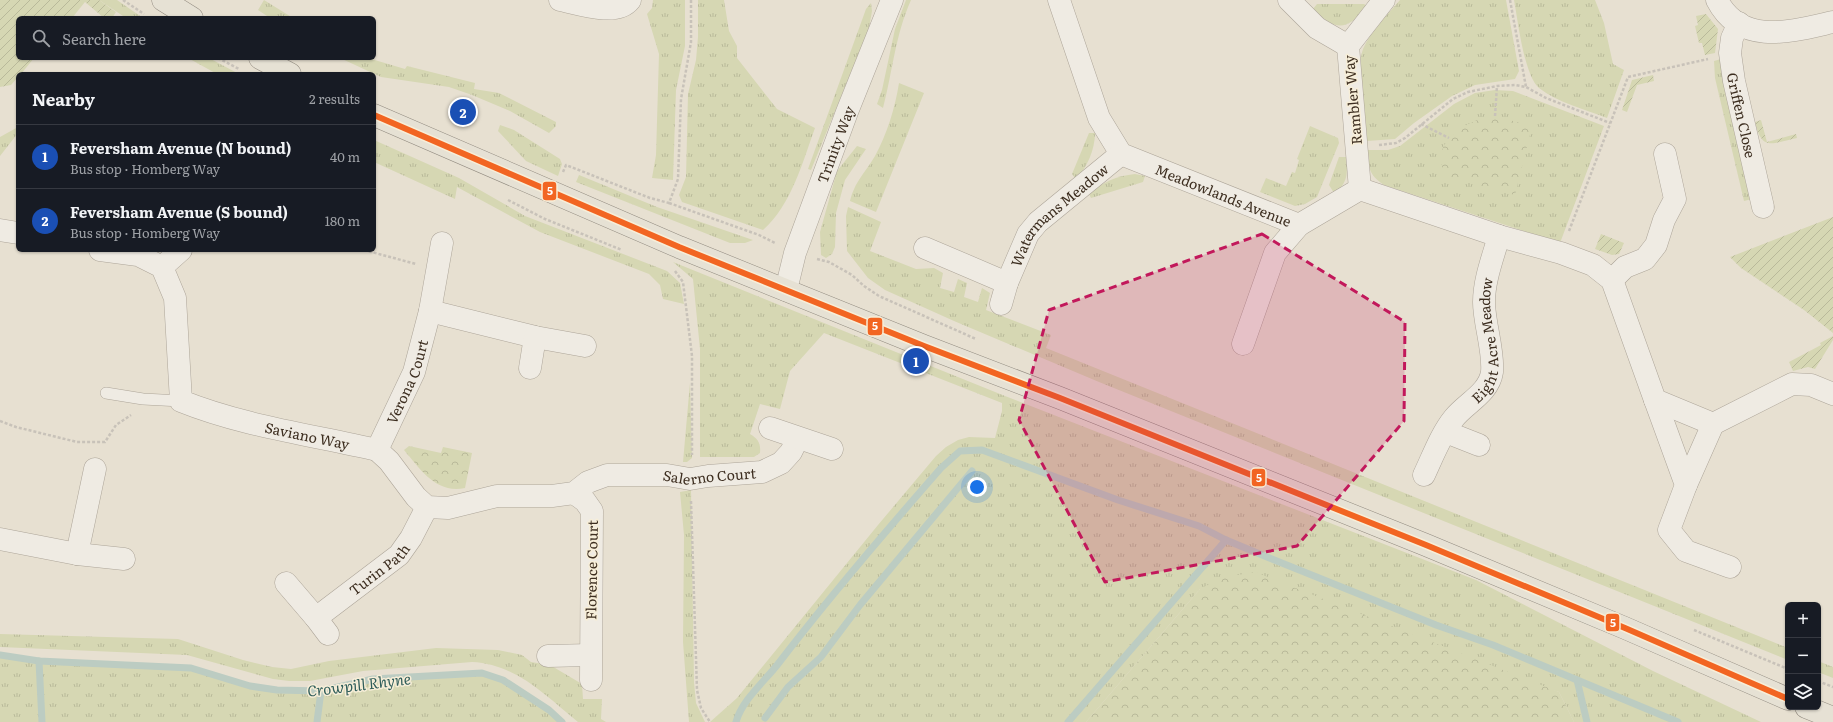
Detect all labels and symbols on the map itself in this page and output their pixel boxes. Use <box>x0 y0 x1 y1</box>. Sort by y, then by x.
street label: Rambler Way <box>1338 53 1366 146</box>
street label: Griffen Close <box>1723 71 1761 160</box>
pin: 2 <box>450 97 476 127</box>
street label: Trinity Way <box>812 102 859 186</box>
street label: Watermans Meadow <box>1005 159 1112 270</box>
street label: Meadowlands Avenue <box>1152 159 1294 231</box>
line badge: 5 <box>542 181 557 201</box>
text: 5 <box>547 182 553 198</box>
street label: Eight Acre Meadow <box>1467 276 1502 407</box>
line badge: 5 <box>867 317 883 336</box>
text: 5 <box>872 317 878 333</box>
street label: Verona Court <box>381 337 432 427</box>
pin: 1 <box>903 346 929 376</box>
street label: Saviano Way <box>263 417 352 454</box>
street label: Salerno Court <box>662 462 757 489</box>
line badge: 5 <box>1251 468 1266 487</box>
text: 5 <box>1256 469 1262 485</box>
your location <box>967 477 987 497</box>
street label: Florence Court <box>580 520 602 620</box>
street label: Turin Path <box>345 539 414 600</box>
line badge: 5 <box>1605 613 1620 632</box>
text: 5 <box>1610 614 1616 630</box>
water label: Crowpill Rhyne <box>306 666 412 702</box>

